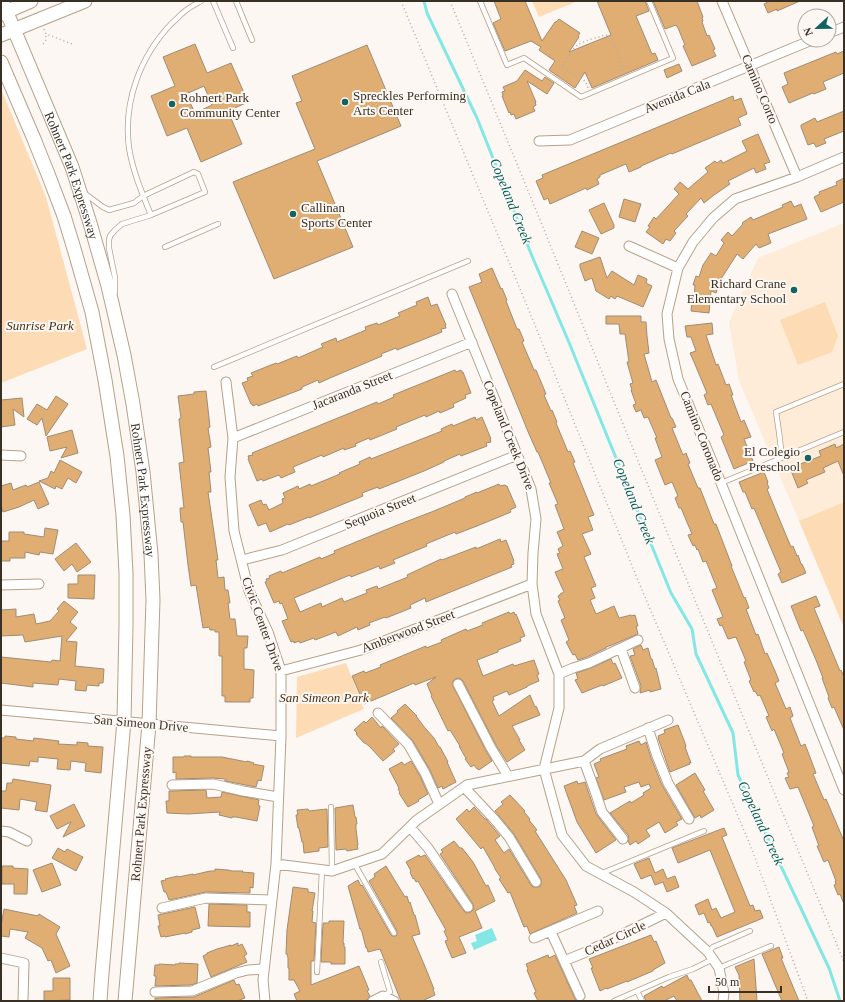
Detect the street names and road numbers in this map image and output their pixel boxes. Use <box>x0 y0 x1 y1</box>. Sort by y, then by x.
street label: Camino Corto <box>739 52 781 126</box>
street label: Avenida Cala <box>642 76 713 116</box>
street label: Rohnert Park Expressway <box>42 109 102 242</box>
street label: Jacaranda Street <box>310 367 394 413</box>
street label: Copeland Creek Drive <box>480 378 538 492</box>
street label: Camino Coronado <box>677 389 727 483</box>
street label: Rohnert Park Expressway <box>128 422 159 558</box>
street label: Sequoia Street <box>342 490 418 532</box>
street label: Civic Center Drive <box>239 575 287 673</box>
street label: Amberwood Street <box>359 606 457 656</box>
street label: San Simeon Drive <box>93 711 189 735</box>
street label: Rohnert Park Expressway <box>128 746 154 882</box>
street label: Cedar Circle <box>582 917 648 959</box>

